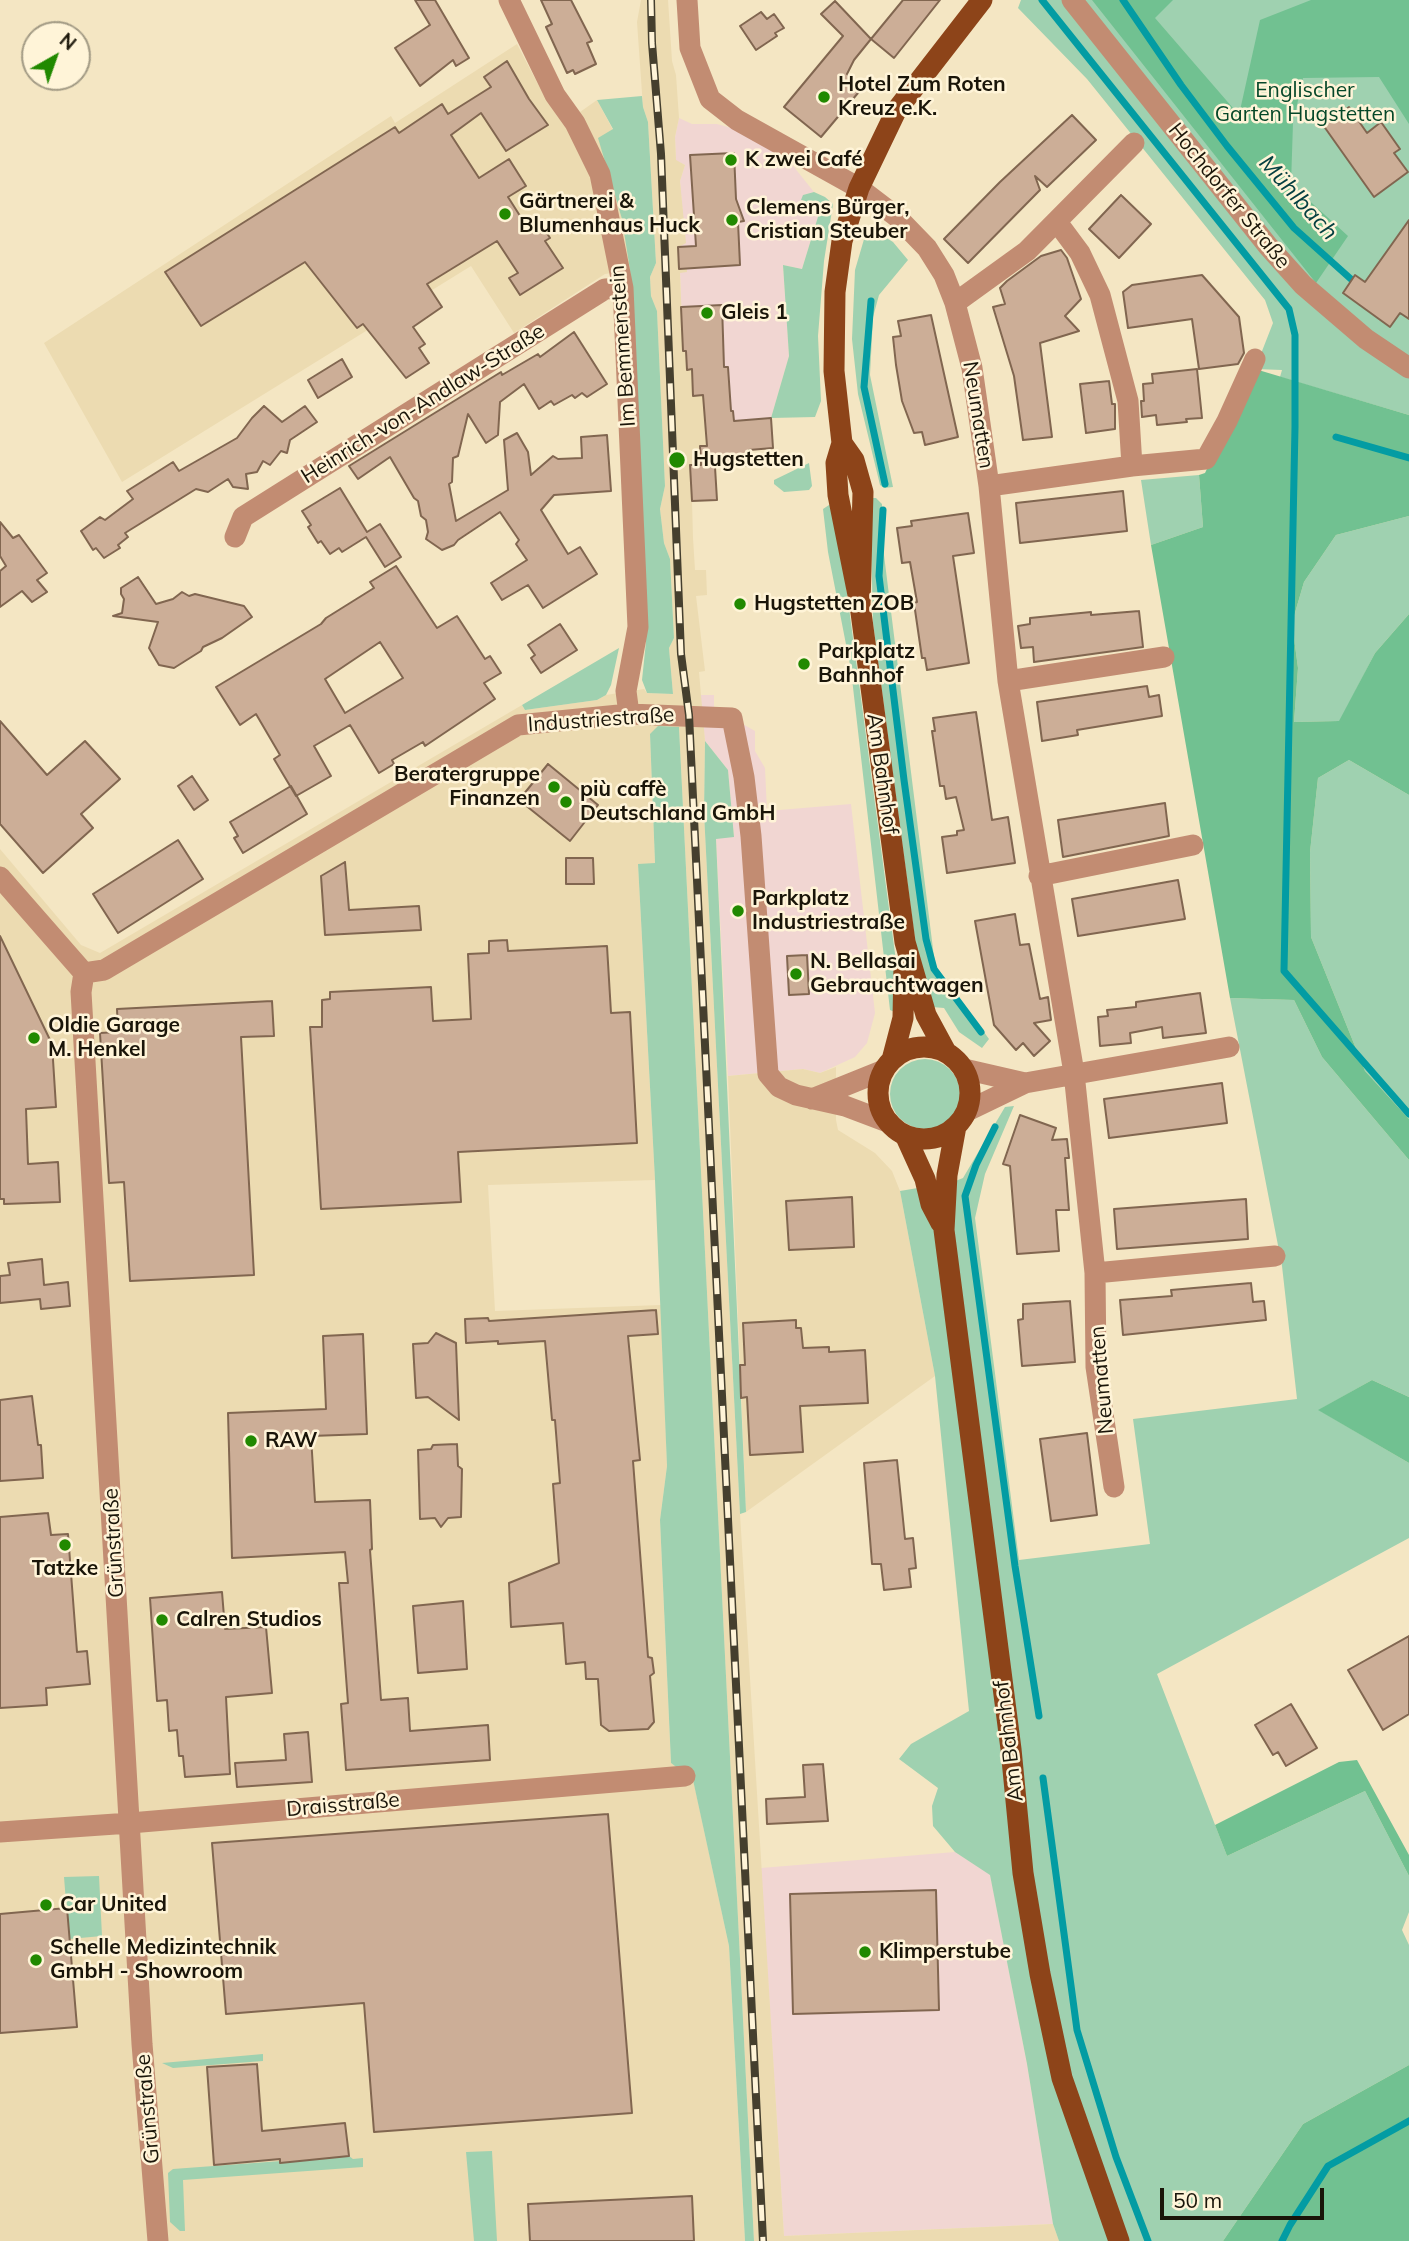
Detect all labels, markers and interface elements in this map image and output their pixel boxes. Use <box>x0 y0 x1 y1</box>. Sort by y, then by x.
north arrow <box>21 21 91 91</box>
text: N <box>55 28 81 55</box>
place label: Hotel Zum Roten Kreuz e.K. <box>838 72 1006 122</box>
park label: Englischer Garten Hugstetten <box>1215 78 1395 128</box>
marker: Hotel Zum Roten Kreuz e.K. <box>816 89 832 105</box>
street label: Hochdorfer Straße <box>1163 118 1295 274</box>
place label: K zwei Café <box>745 147 863 173</box>
water label: Mühlbach <box>1253 150 1343 246</box>
marker: K zwei Café <box>723 152 739 168</box>
place label: Gärtnerei & Blumenhaus Huck <box>519 189 700 239</box>
place label: Clemens Bürger, Cristian Steuber <box>746 195 909 245</box>
marker: Gärtnerei & Blumenhaus Huck <box>497 206 513 222</box>
marker: Clemens Bürger, Cristian Steuber <box>724 212 740 228</box>
street label: Im Bemmenstein <box>605 264 641 428</box>
place label: Gleis 1 <box>721 300 788 326</box>
marker: Gleis 1 <box>699 305 715 321</box>
street label: Heinrich-von-Andlaw-Straße <box>297 319 549 489</box>
street label: Neumatten <box>957 360 999 470</box>
place label: Hugstetten <box>693 447 804 473</box>
marker: Hugstetten <box>667 450 687 470</box>
place label: Hugstetten ZOB <box>754 591 914 617</box>
marker: Hugstetten ZOB <box>732 596 748 612</box>
place label: Parkplatz Bahnhof <box>818 639 915 689</box>
marker: Parkplatz Bahnhof <box>796 656 812 672</box>
street label: Industriestraße <box>527 702 675 738</box>
street label: Am Bahnhof <box>861 712 903 836</box>
place label: Beratergruppe Finanzen <box>394 762 540 812</box>
place label: più caffè Deutschland GmbH <box>580 777 775 827</box>
marker: Beratergruppe Finanzen <box>546 779 562 795</box>
marker: più caffè Deutschland GmbH <box>558 794 574 810</box>
place label: Parkplatz Industriestraße <box>752 886 905 936</box>
marker: Parkplatz Industriestraße <box>730 903 746 919</box>
place label: N. Bellasai Gebrauchtwagen <box>810 949 984 999</box>
marker: N. Bellasai Gebrauchtwagen <box>788 966 804 982</box>
place label: Oldie Garage M. Henkel <box>48 1013 180 1063</box>
marker: Oldie Garage M. Henkel <box>26 1030 42 1046</box>
street label: Neumatten <box>1085 1325 1119 1435</box>
place label: RAW <box>265 1428 317 1454</box>
marker: RAW <box>243 1433 259 1449</box>
street label: Grünstraße <box>99 1487 129 1599</box>
marker: Tatzke <box>57 1537 73 1553</box>
place label: Tatzke <box>32 1556 98 1582</box>
place label: Calren Studios <box>176 1607 322 1633</box>
marker: Calren Studios <box>154 1612 170 1628</box>
street label: Am Bahnhof <box>989 1679 1029 1803</box>
street label: Draisstraße <box>285 1787 401 1823</box>
place label: Car United <box>60 1892 167 1918</box>
marker: Car United <box>38 1897 54 1913</box>
place label: Schelle Medizintechnik GmbH - Showroom <box>50 1935 276 1985</box>
place label: Klimperstube <box>879 1939 1011 1965</box>
marker: Klimperstube <box>857 1944 873 1960</box>
marker: Schelle Medizintechnik GmbH - Showroom <box>28 1952 44 1968</box>
street label: Grünstraße <box>131 2053 165 2165</box>
scale bar <box>1164 2174 1328 2218</box>
text: 50 m <box>1173 2187 1222 2213</box>

